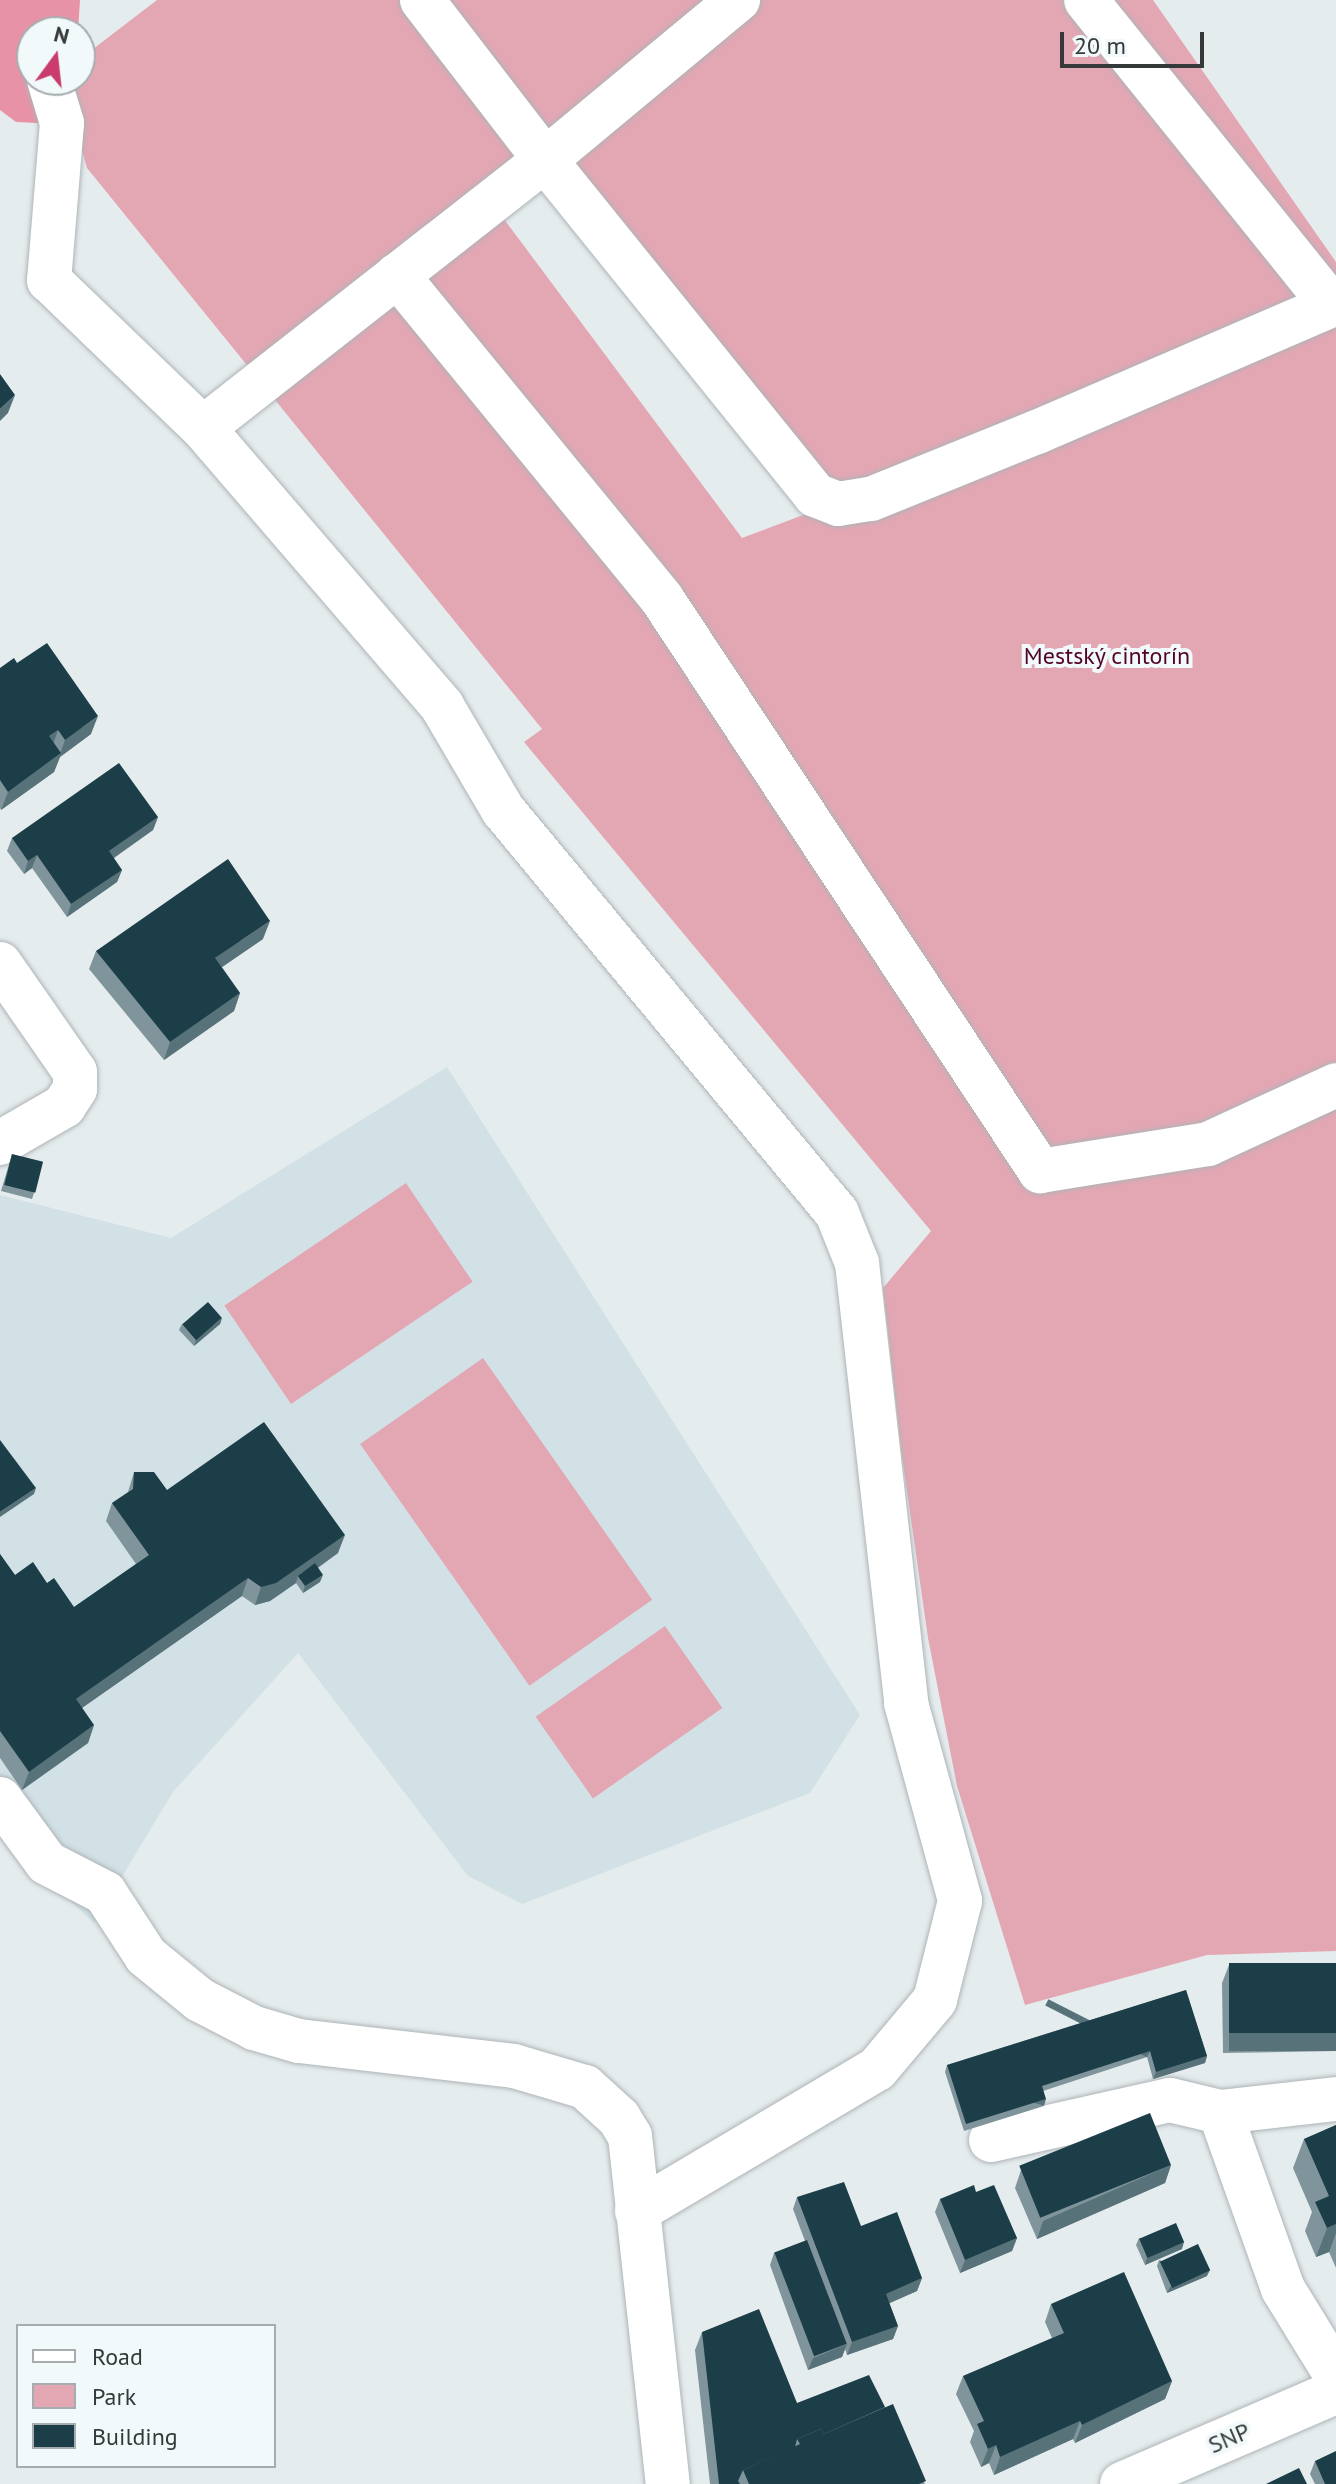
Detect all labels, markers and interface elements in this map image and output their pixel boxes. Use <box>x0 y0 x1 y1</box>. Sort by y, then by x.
north arrow <box>16 16 96 96</box>
scale bar <box>1064 16 1208 66</box>
text: N <box>51 19 72 50</box>
text: 20 m <box>1074 30 1126 61</box>
park label: Mestský cintorín <box>1023 642 1191 670</box>
legend <box>16 2324 276 2468</box>
text: Road <box>92 2341 143 2372</box>
text: Park <box>92 2381 136 2412</box>
street label: SNP <box>1204 2416 1254 2460</box>
text: Building <box>92 2421 178 2452</box>

